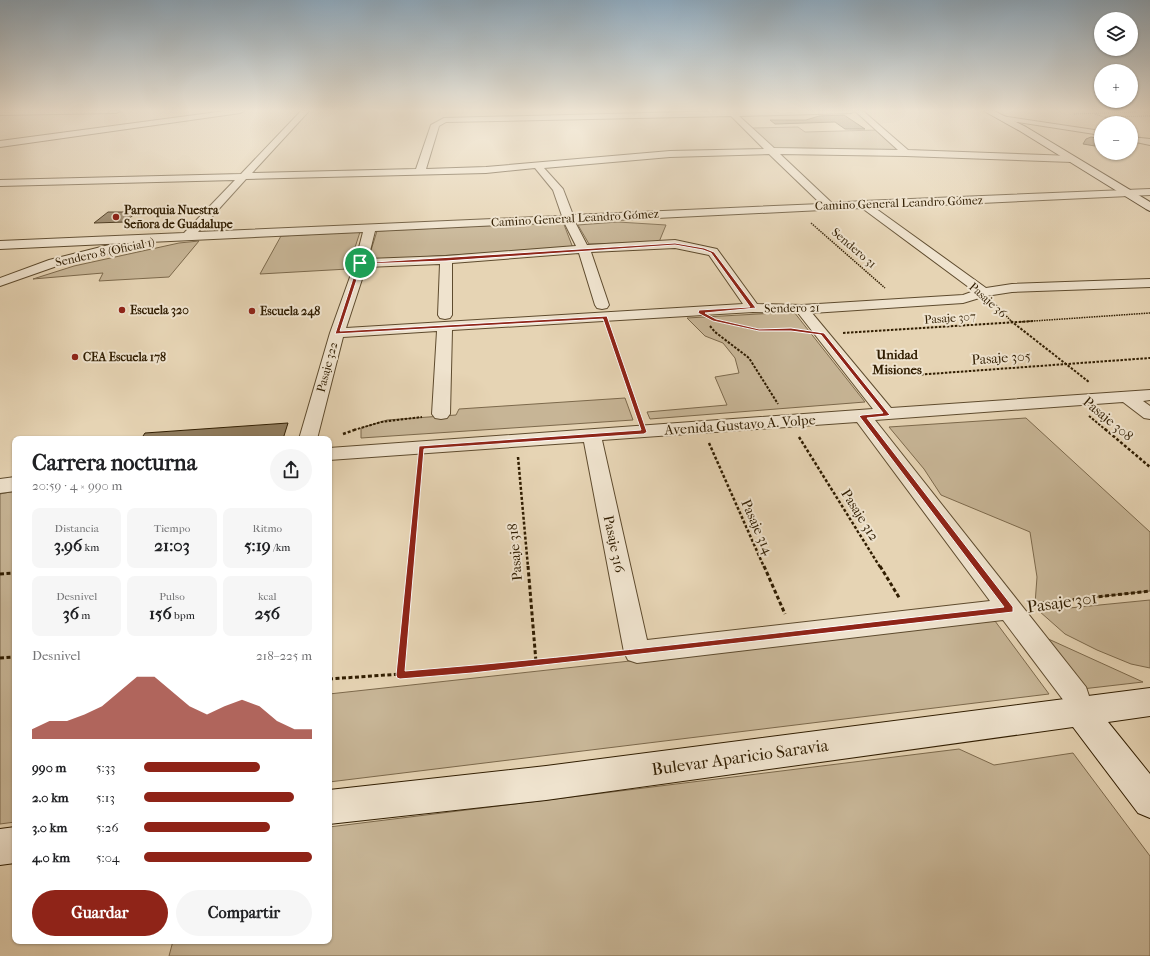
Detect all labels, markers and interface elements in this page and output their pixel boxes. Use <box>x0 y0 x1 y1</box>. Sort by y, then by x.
map controls <box>1094 12 1138 160</box>
button: layers <box>1094 12 1138 56</box>
button: + <box>1094 64 1138 108</box>
button: − <box>1094 116 1138 160</box>
street label: Camino General Leandro Gómez <box>815 193 984 213</box>
place label: Parroquia Nuestra Señora de Guadalupe <box>124 203 233 232</box>
street label: Camino General Leandro Gómez <box>491 207 660 229</box>
marker: Parroquia Nuestra Señora de Guadalupe <box>111 212 121 222</box>
street label: Sendero 31 <box>829 225 879 271</box>
street label: Sendero 8 (Oficial 1) <box>54 235 156 269</box>
pin <box>343 246 377 280</box>
icon: arrive <box>349 252 371 274</box>
street label: Pasaje 36 <box>966 280 1010 321</box>
street label: Sendero 21 <box>764 301 820 315</box>
place label: Escuela 320 <box>130 303 189 318</box>
place label: Escuela 248 <box>260 304 320 319</box>
marker: Escuela 320 <box>117 305 127 315</box>
marker: Escuela 248 <box>247 306 257 316</box>
street label: Pasaje 307 <box>924 309 976 327</box>
street label: Pasaje 322 <box>314 340 340 394</box>
district label: Unidad Misiones <box>871 347 922 377</box>
street label: Pasaje 305 <box>971 347 1031 369</box>
place label: CEA Escuela 178 <box>83 350 166 364</box>
marker: CEA Escuela 178 <box>70 352 80 362</box>
street label: Pasaje 308 <box>1079 393 1137 445</box>
street label: Avenida Gustavo A. Volpe <box>663 411 816 439</box>
button: share <box>270 449 312 491</box>
text: Carrera nocturna <box>32 450 197 476</box>
text: 20:59 · 4 × 990 m <box>32 478 122 493</box>
street label: Pasaje 312 <box>837 486 883 544</box>
street label: Pasaje 314 <box>737 497 777 558</box>
street label: Pasaje 316 <box>600 514 628 575</box>
text: Distancia <box>55 522 99 535</box>
text: Tiempo <box>154 522 190 535</box>
text: Ritmo <box>252 522 282 535</box>
street label: Pasaje 318 <box>504 523 526 581</box>
text: 3.96 <box>54 535 82 555</box>
text: 21:03 <box>154 535 190 555</box>
text: 5:19 <box>244 535 271 555</box>
text: km <box>82 541 99 554</box>
text: /km <box>271 541 290 554</box>
street label: Pasaje 301 <box>1026 587 1098 617</box>
text: Desnivel <box>56 590 97 603</box>
text: Pulso <box>159 590 185 603</box>
text: kcal <box>258 590 277 603</box>
text: 36 <box>63 603 79 623</box>
text: 156 <box>149 603 172 623</box>
text: 256 <box>255 603 280 623</box>
text: m <box>79 609 91 622</box>
text: bpm <box>172 609 195 622</box>
text: Desnivel <box>32 648 81 663</box>
text: 218–225 m <box>256 648 312 663</box>
street label: Bulevar Aparicio Saravia <box>650 735 830 779</box>
text: 990 m <box>32 760 66 775</box>
text: 5:33 <box>96 760 115 775</box>
text: 2.0 km <box>32 790 69 805</box>
text: 5:13 <box>96 790 115 805</box>
text: 3.0 km <box>32 820 67 835</box>
text: 5:26 <box>96 820 119 835</box>
text: 4.0 km <box>32 850 70 865</box>
text: 5:04 <box>96 850 119 865</box>
button: Guardar <box>32 890 168 936</box>
button: Compartir <box>176 890 312 936</box>

